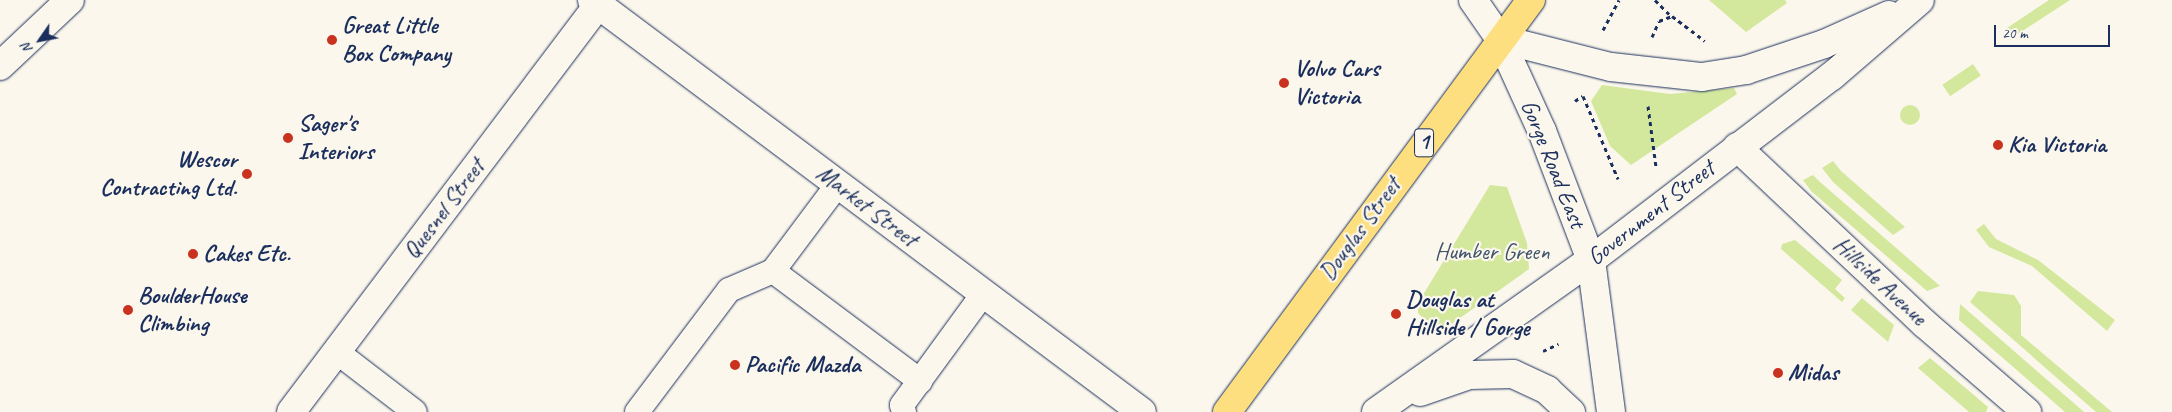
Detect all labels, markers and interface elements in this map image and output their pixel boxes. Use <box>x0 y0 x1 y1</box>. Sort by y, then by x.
place label: Great Little Box Company <box>342 12 449 68</box>
north arrow <box>15 15 65 65</box>
scale bar <box>1997 15 2113 47</box>
text: 20 m <box>2002 24 2028 43</box>
marker: Great Little Box Company <box>326 34 338 46</box>
text: N <box>18 40 36 57</box>
place label: Volvo Cars Victoria <box>1294 55 1380 111</box>
marker: Volvo Cars Victoria <box>1278 77 1290 89</box>
street label: Gorge Road East <box>1514 95 1592 233</box>
place label: Sager's Interiors <box>298 110 374 166</box>
road number: 1 <box>1414 124 1434 162</box>
place label: Kia Victoria <box>2008 131 2107 159</box>
marker: Sager's Interiors <box>282 132 294 144</box>
marker: Kia Victoria <box>1992 139 2004 151</box>
place label: Wescor Contracting Ltd. <box>100 146 237 202</box>
street label: Quesnel Street <box>397 153 491 265</box>
street label: Government Street <box>1582 154 1720 272</box>
street label: Market Street <box>811 159 923 253</box>
marker: Wescor Contracting Ltd. <box>241 168 253 180</box>
street label: Douglas Street <box>1313 172 1407 286</box>
street label: Hillside Avenue <box>1827 230 1933 332</box>
park label: Humber Green <box>1434 238 1550 266</box>
place label: Cakes Etc. <box>203 240 291 268</box>
marker: Cakes Etc. <box>187 248 199 260</box>
place label: BoulderHouse Climbing <box>138 282 246 338</box>
place label: Douglas at Hillside / Gorge <box>1406 286 1530 342</box>
marker: BoulderHouse Climbing <box>122 304 134 316</box>
marker: Douglas at Hillside / Gorge <box>1390 308 1402 320</box>
place label: Pacific Mazda <box>745 351 860 379</box>
marker: Pacific Mazda <box>729 359 741 371</box>
place label: Midas <box>1788 359 1838 387</box>
marker: Midas <box>1772 367 1784 379</box>

